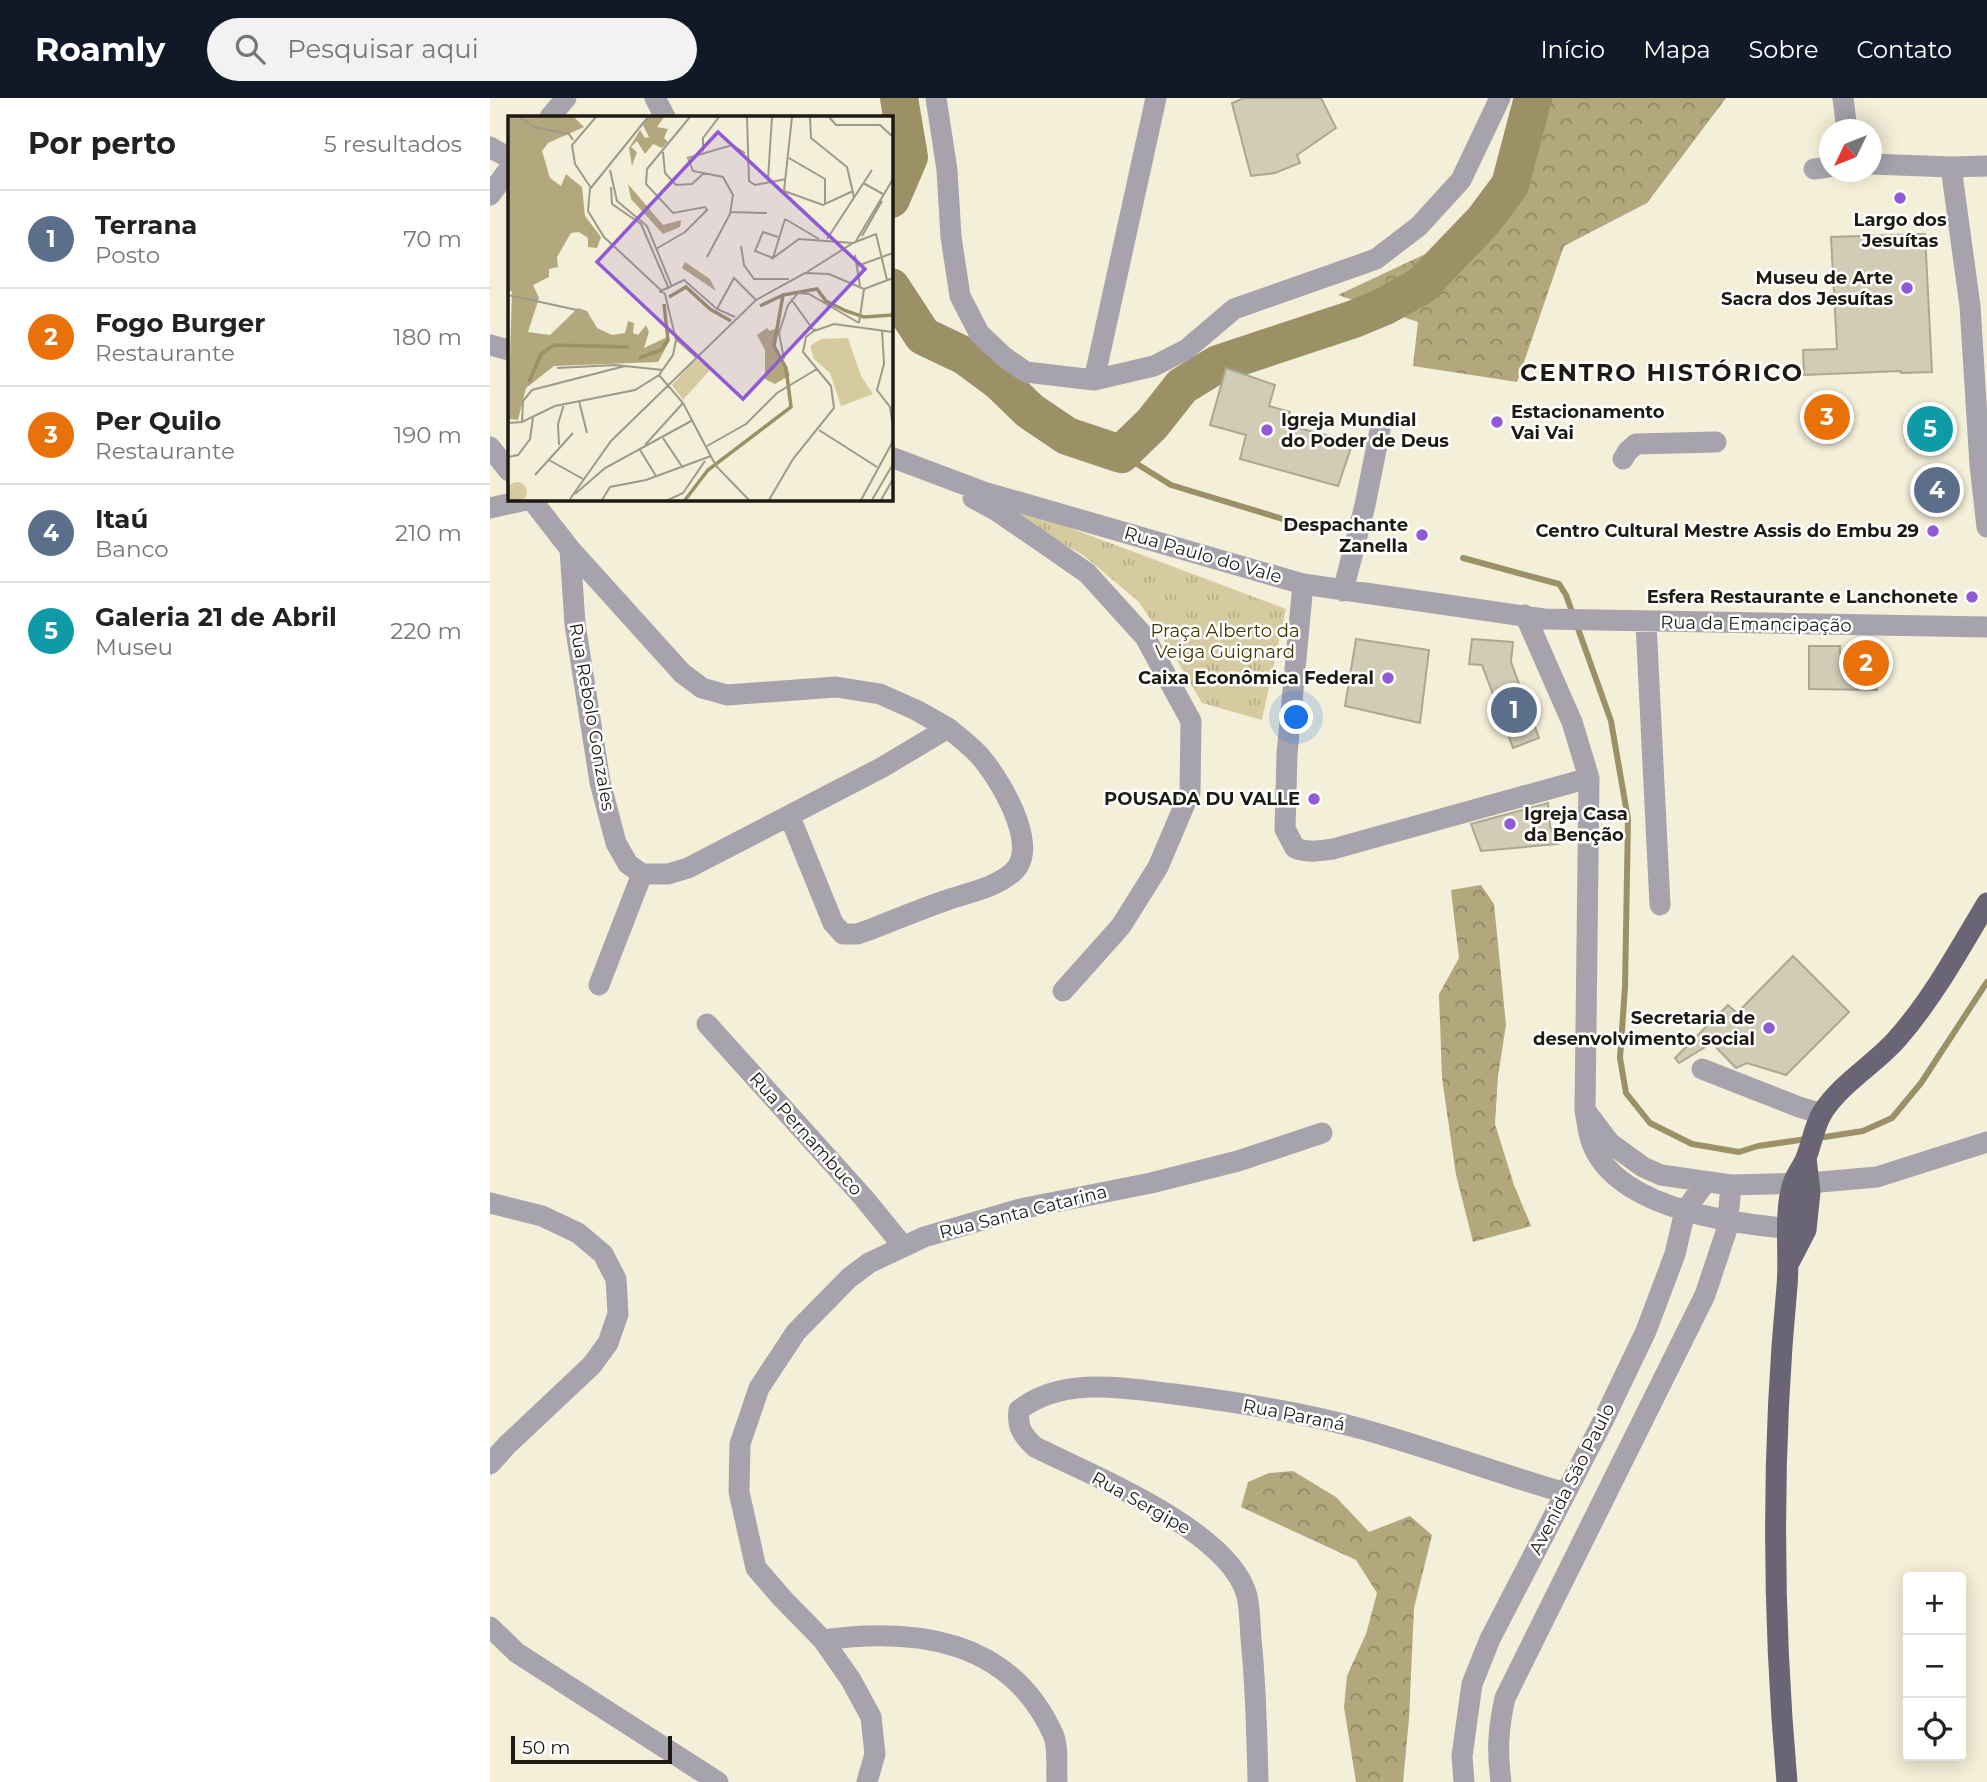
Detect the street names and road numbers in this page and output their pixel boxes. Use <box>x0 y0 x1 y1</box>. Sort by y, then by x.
street label: Rua Paulo do Vale <box>1122 522 1284 588</box>
street label: Rua da Emancipação <box>1660 611 1852 637</box>
street label: Rua Rebolo Gonzales <box>565 621 619 813</box>
street label: Rua Pernambuco <box>745 1068 867 1200</box>
street label: Rua Santa Catarina <box>937 1181 1109 1243</box>
street label: Rua Paraná <box>1241 1394 1347 1436</box>
street label: Avenida São Paulo <box>1524 1400 1620 1558</box>
street label: Rua Sergipe <box>1088 1467 1194 1539</box>

